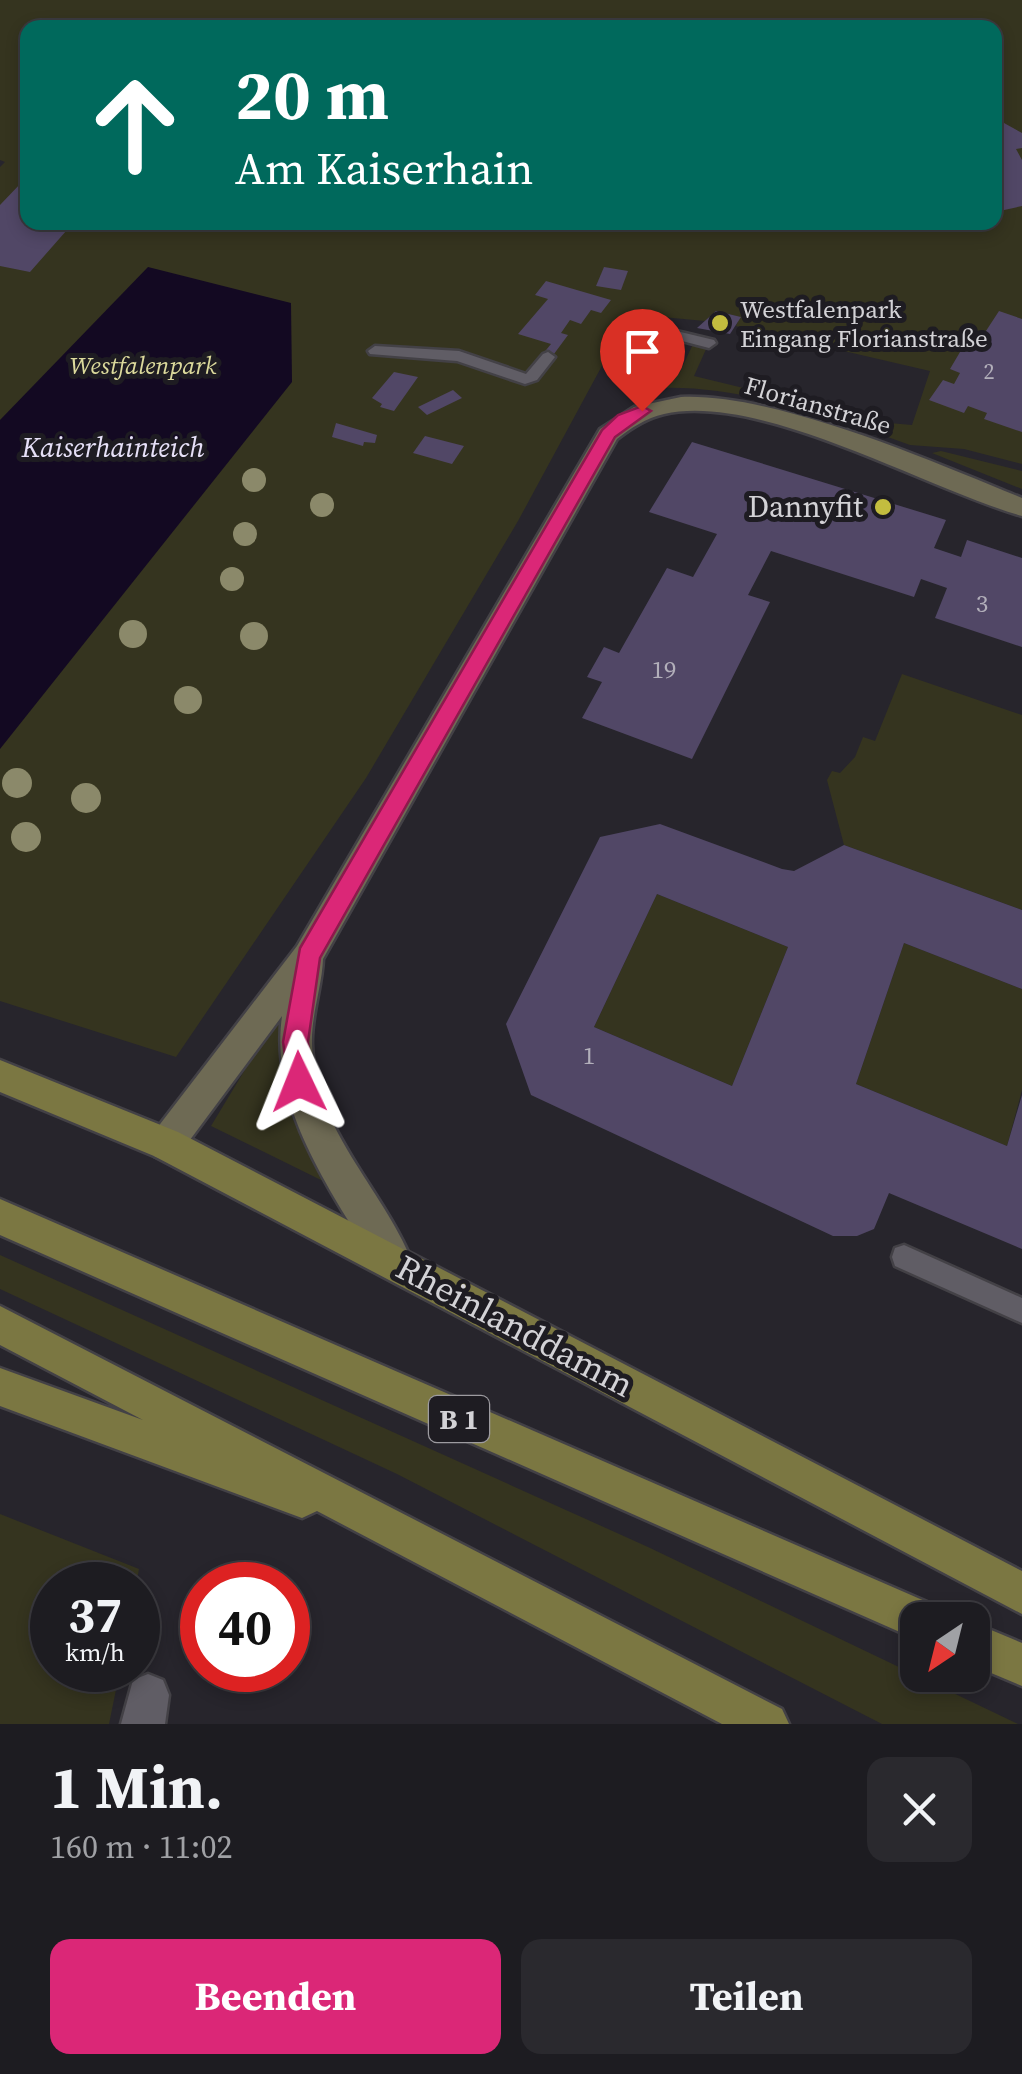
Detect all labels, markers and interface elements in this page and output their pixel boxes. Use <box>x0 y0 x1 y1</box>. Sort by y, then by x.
text: 20 m <box>235 46 389 142</box>
icon: ahead <box>70 60 200 190</box>
text: Am Kaiserhain <box>235 137 533 199</box>
place label: Westfalenpark Eingang Florianstraße <box>740 292 988 355</box>
pin <box>600 309 685 412</box>
marker: Westfalenpark Eingang Florianstraße <box>709 312 731 334</box>
icon: arrive <box>615 324 670 379</box>
park label: Westfalenpark <box>69 348 217 382</box>
house number: 2 <box>983 356 995 386</box>
street label: Florianstraße <box>741 368 895 442</box>
water label: Kaiserhainteich <box>21 428 204 466</box>
place label: Dannyfit <box>748 486 863 527</box>
marker: Dannyfit <box>872 496 894 518</box>
house number: 3 <box>976 586 988 620</box>
house number: 19 <box>651 652 677 686</box>
position arrow <box>247 1030 351 1134</box>
house number: 1 <box>583 1038 595 1072</box>
street label: Rheinlanddamm <box>388 1243 642 1409</box>
road number: B 1 <box>429 1396 489 1442</box>
speed limit sign: 40 <box>180 1562 310 1692</box>
text: 37 <box>68 1580 122 1649</box>
north arrow <box>900 1602 990 1692</box>
map controls <box>900 1602 990 1692</box>
text: km/h <box>65 1635 125 1669</box>
text: 1 Min. <box>50 1746 223 1828</box>
button: close <box>867 1757 972 1862</box>
text: 160 m · 11:02 <box>50 1825 232 1869</box>
button: Beenden <box>50 1939 501 2054</box>
button: Teilen <box>521 1939 972 2054</box>

